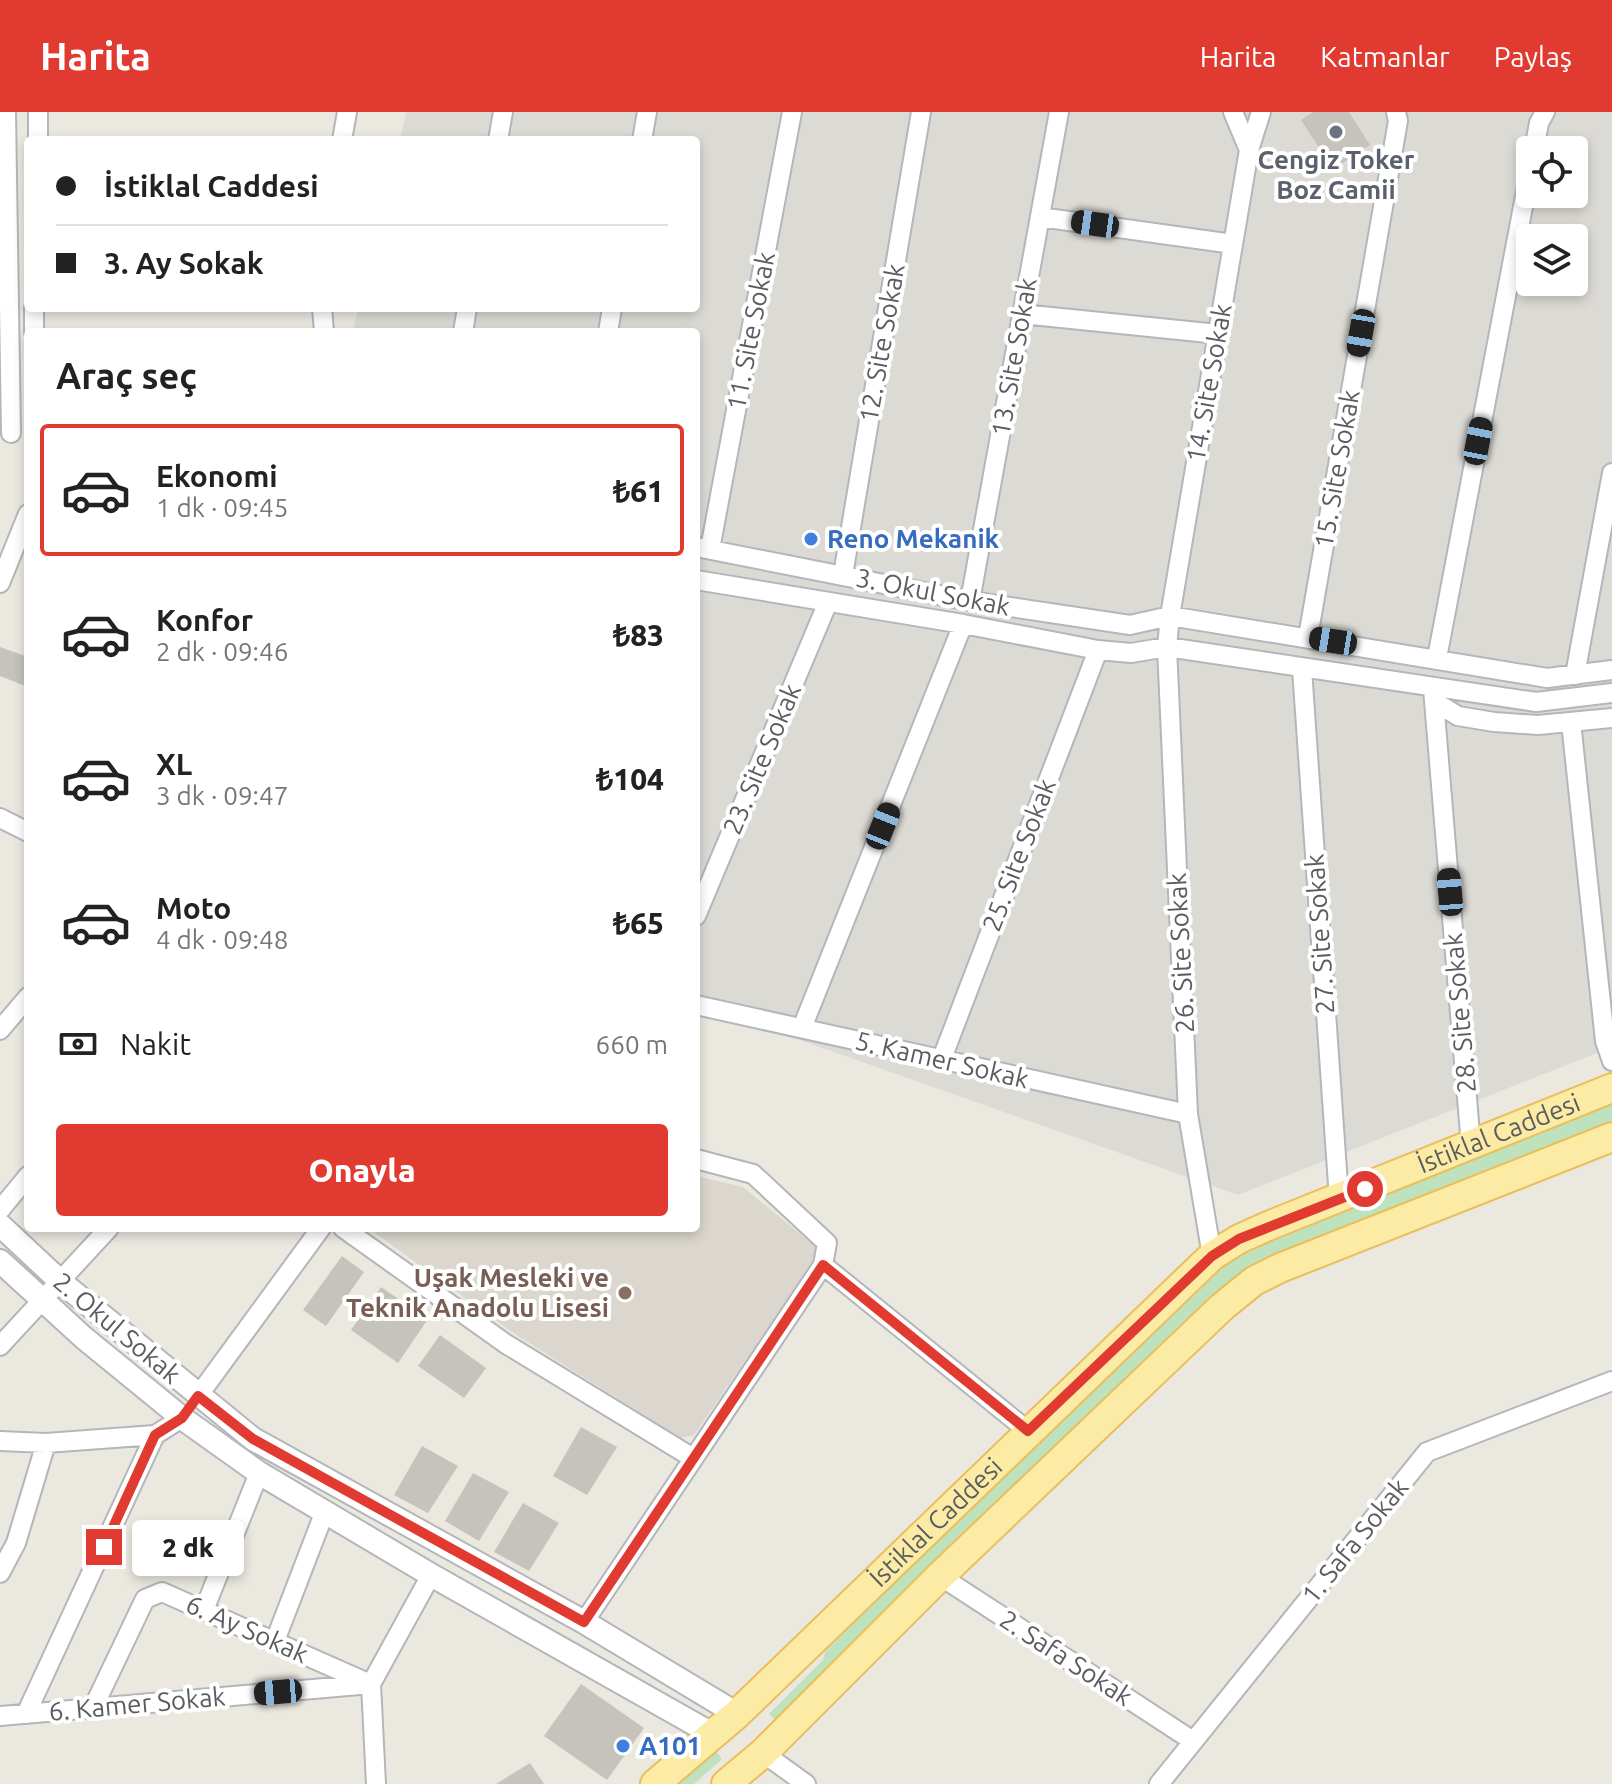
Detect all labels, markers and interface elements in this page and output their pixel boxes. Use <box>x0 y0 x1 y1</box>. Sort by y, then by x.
text: Harita <box>40 35 151 77</box>
text: Harita <box>1200 41 1276 72</box>
text: Katmanlar <box>1320 41 1450 72</box>
text: Paylaş <box>1494 41 1572 72</box>
marker: Cengiz Toker Boz Camii <box>1327 123 1345 141</box>
map controls <box>1516 136 1588 296</box>
button: locate <box>1516 136 1588 208</box>
place label: Cengiz Toker Boz Camii <box>1258 145 1415 204</box>
text: İstiklal Caddesi <box>104 169 319 203</box>
car <box>1070 209 1120 239</box>
button: layers <box>1516 224 1588 296</box>
text: 3. Ay Sokak <box>104 246 264 280</box>
street label: 11. Site Sokak <box>721 249 780 412</box>
street label: 12. Site Sokak <box>853 261 910 424</box>
street label: 13. Site Sokak <box>985 275 1042 438</box>
street label: 14. Site Sokak <box>1180 301 1237 464</box>
car <box>1345 307 1377 359</box>
text: Araç seç <box>56 355 197 396</box>
street label: 15. Site Sokak <box>1308 387 1365 550</box>
car <box>1462 415 1494 467</box>
icon: car <box>60 454 132 526</box>
text: Ekonomi <box>156 459 278 493</box>
text: ₺61 <box>613 474 664 508</box>
text: 1 dk · 09:45 <box>156 493 288 522</box>
place label: Reno Mekanik <box>827 524 1000 553</box>
marker: Reno Mekanik <box>802 530 820 548</box>
street label: 3. Okul Sokak <box>854 562 1013 621</box>
icon: car <box>60 598 132 670</box>
text: Konfor <box>156 603 253 637</box>
text: ₺83 <box>613 618 664 652</box>
car <box>1307 625 1359 657</box>
text: 2 dk · 09:46 <box>156 637 288 666</box>
street label: 23. Site Sokak <box>717 679 806 838</box>
icon: car <box>60 742 132 814</box>
text: XL <box>156 747 192 781</box>
text: ₺104 <box>596 762 664 796</box>
street label: 25. Site Sokak <box>976 775 1061 935</box>
text: 3 dk · 09:47 <box>156 781 288 810</box>
car <box>863 799 903 853</box>
street label: 27. Site Sokak <box>1299 853 1340 1015</box>
car <box>1436 867 1464 917</box>
street label: 26. Site Sokak <box>1162 872 1199 1034</box>
icon: car <box>60 886 132 958</box>
text: Moto <box>156 891 231 925</box>
text: ₺65 <box>613 906 664 940</box>
text: 4 dk · 09:48 <box>156 925 288 954</box>
street label: 28. Site Sokak <box>1438 932 1481 1094</box>
icon: cash <box>56 1022 100 1066</box>
street label: 5. Kamer Sokak <box>853 1025 1032 1094</box>
text: Nakit <box>120 1027 191 1061</box>
text: 660 m <box>596 1030 668 1059</box>
street label: İstiklal Caddesi <box>1413 1087 1584 1179</box>
button: Onayla <box>56 1124 668 1216</box>
route start <box>1347 1171 1383 1207</box>
place label: Uşak Mesleki ve Teknik Anadolu Lisesi <box>346 1263 609 1322</box>
street label: 2. Okul Sokak <box>48 1266 187 1389</box>
marker: Uşak Mesleki ve Teknik Anadolu Lisesi <box>616 1284 634 1302</box>
street label: İstiklal Caddesi <box>863 1452 1008 1592</box>
street label: 1. Safa Sokak <box>1296 1473 1414 1609</box>
callout: 2 dk <box>132 1519 244 1575</box>
route end <box>86 1529 122 1565</box>
text: 2 dk <box>162 1533 214 1562</box>
street label: 6. Ay Sokak <box>182 1589 313 1668</box>
street label: 2. Safa Sokak <box>995 1604 1138 1711</box>
car <box>253 1678 303 1706</box>
street label: 6. Kamer Sokak <box>47 1681 226 1726</box>
place label: A101 <box>639 1731 701 1760</box>
marker: A101 <box>614 1737 632 1755</box>

